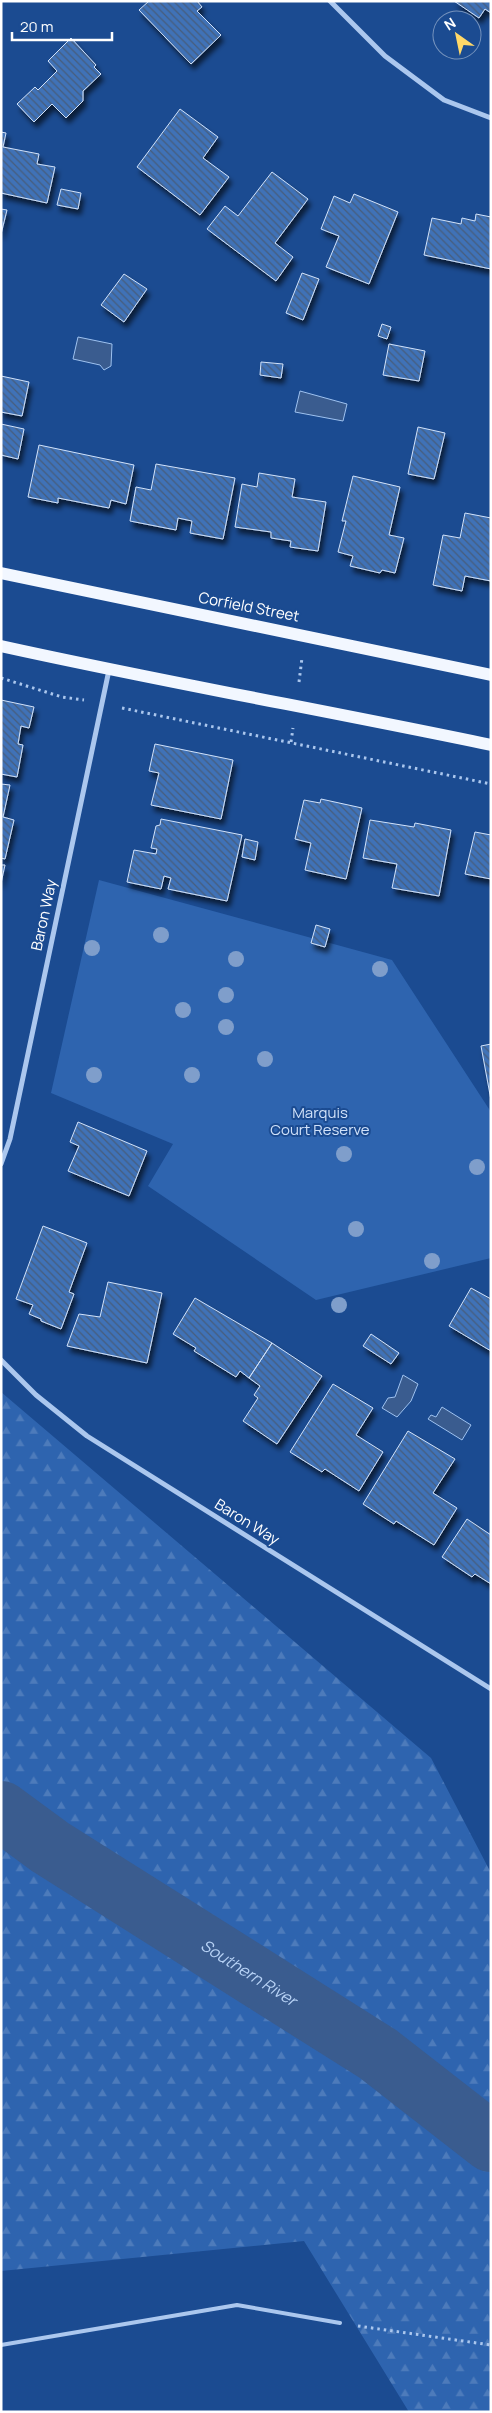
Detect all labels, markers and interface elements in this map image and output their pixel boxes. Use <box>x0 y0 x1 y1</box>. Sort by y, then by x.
scale bar <box>12 10 112 42</box>
north arrow <box>432 10 482 60</box>
text: N <box>440 13 459 34</box>
text: 20 m <box>20 16 53 37</box>
street label: Corfield Street <box>197 586 301 627</box>
street label: Baron Way <box>26 877 61 953</box>
park label: Marquis Court Reserve <box>270 1102 370 1140</box>
street label: Baron Way <box>211 1493 284 1550</box>
water label: Southern River <box>197 1934 303 2012</box>

